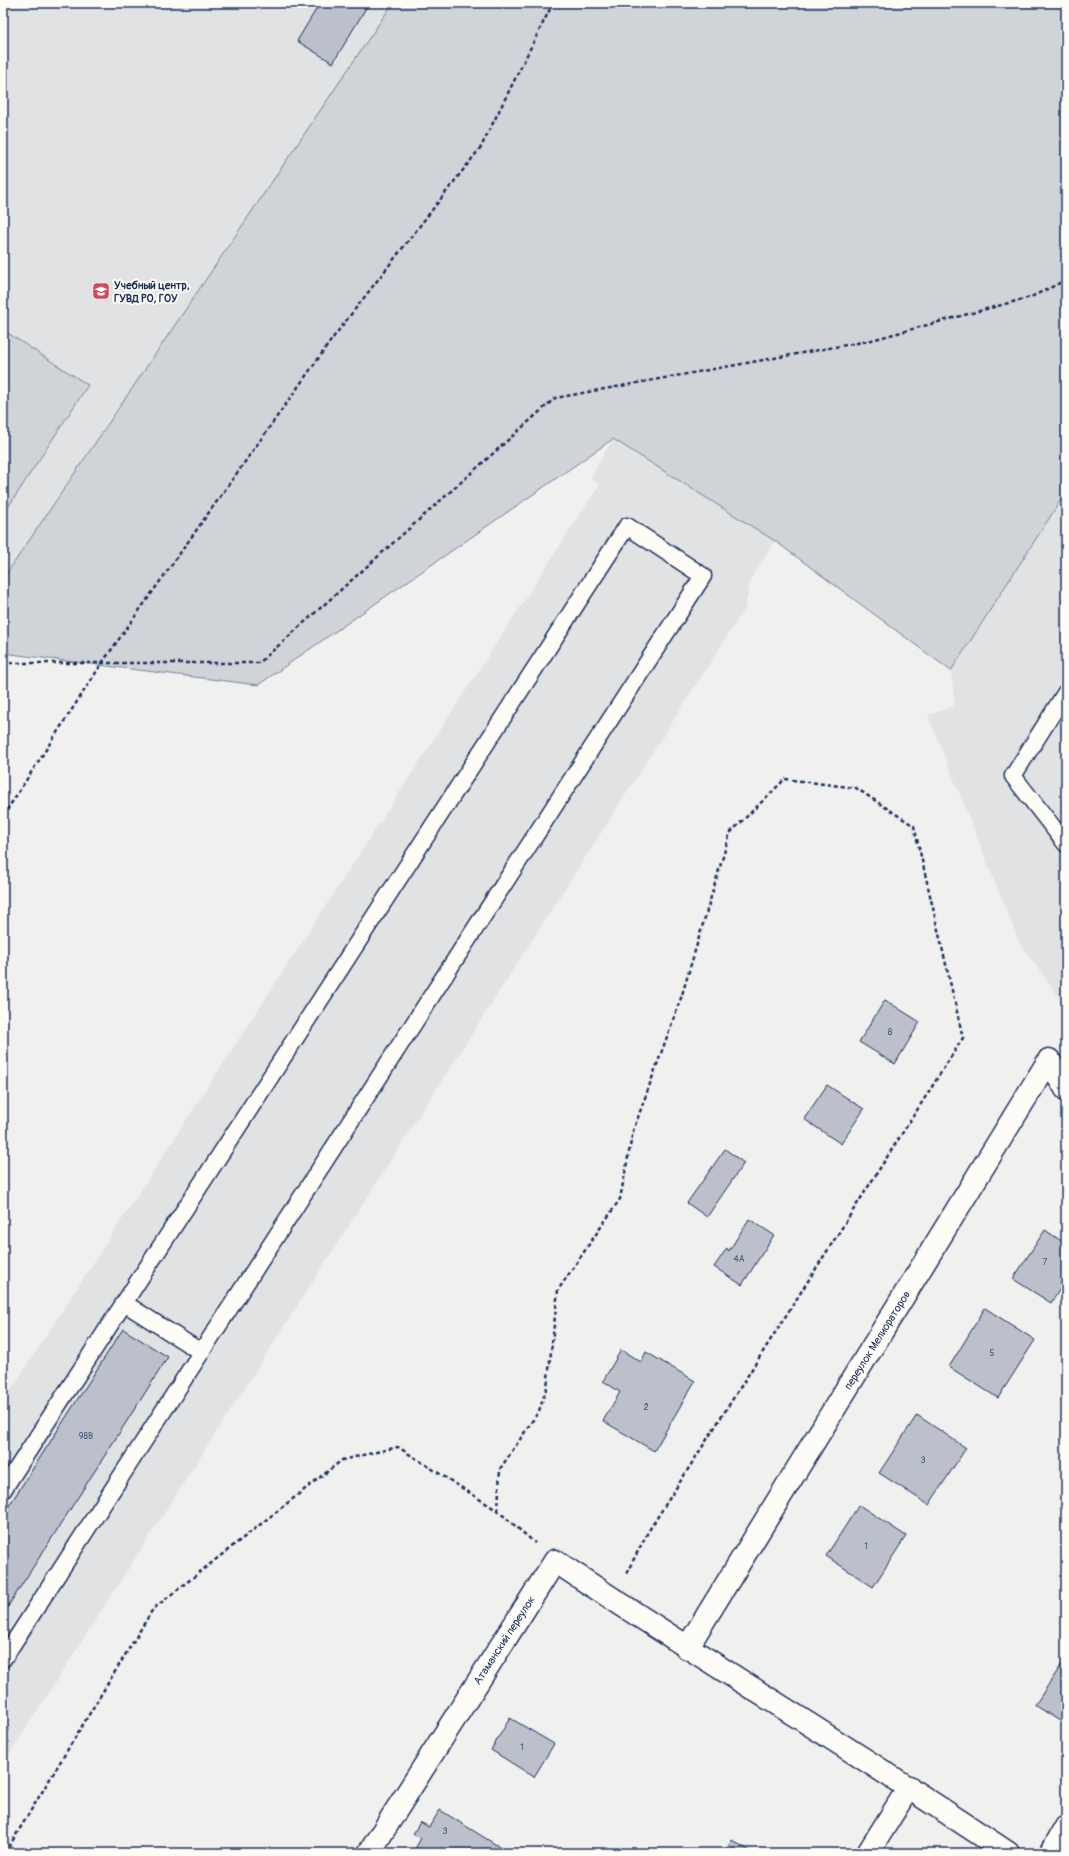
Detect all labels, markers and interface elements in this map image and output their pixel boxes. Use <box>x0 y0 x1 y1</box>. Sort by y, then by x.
place label: Учебный центр, ГУВД РО, ГОУ <box>114 279 190 305</box>
school or university icon: Учебный центр, ГУВД РО, ГОУ <box>91 281 111 301</box>
house number: 8 <box>888 1027 893 1038</box>
house number: 4А <box>733 1254 745 1265</box>
house number: 7 <box>1043 1257 1048 1268</box>
street label: переулок Мелиораторов <box>842 1288 913 1392</box>
house number: 5 <box>990 1348 995 1359</box>
house number: 2 <box>643 1402 649 1413</box>
house number: 98В <box>79 1431 93 1442</box>
house number: 3 <box>920 1455 926 1466</box>
house number: 1 <box>864 1541 868 1552</box>
street label: Атаманский переулок <box>471 1593 538 1687</box>
house number: 1 <box>520 1742 524 1753</box>
house number: 3 <box>442 1826 448 1837</box>

